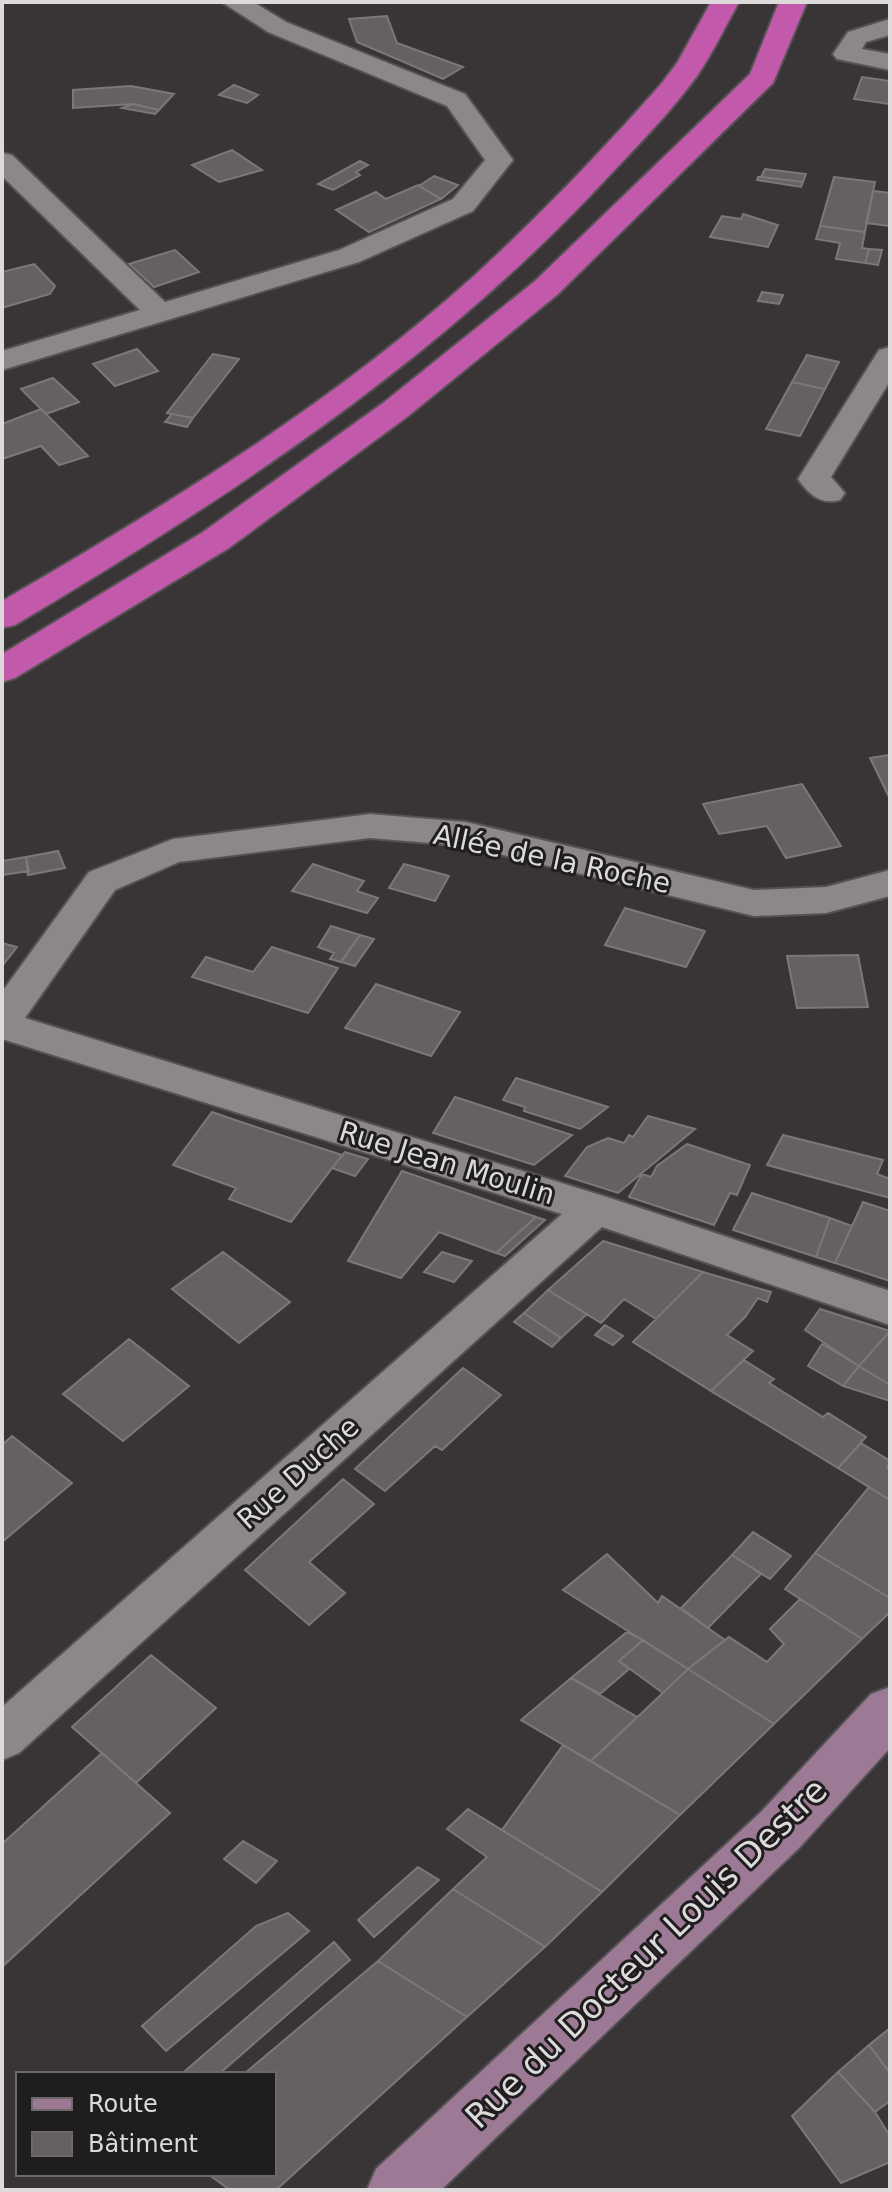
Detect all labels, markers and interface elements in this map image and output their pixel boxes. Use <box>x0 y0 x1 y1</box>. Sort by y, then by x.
street label: Allée de la Roche <box>430 818 674 900</box>
street label: Rue Jean Moulin <box>335 1115 559 1211</box>
street label: Rue Duche <box>231 1410 365 1536</box>
street label: Rue du Docteur Louis Destre <box>457 1770 835 2136</box>
legend <box>16 2072 276 2176</box>
text: Route <box>88 2090 158 2118</box>
text: Bâtiment <box>88 2130 198 2158</box>

